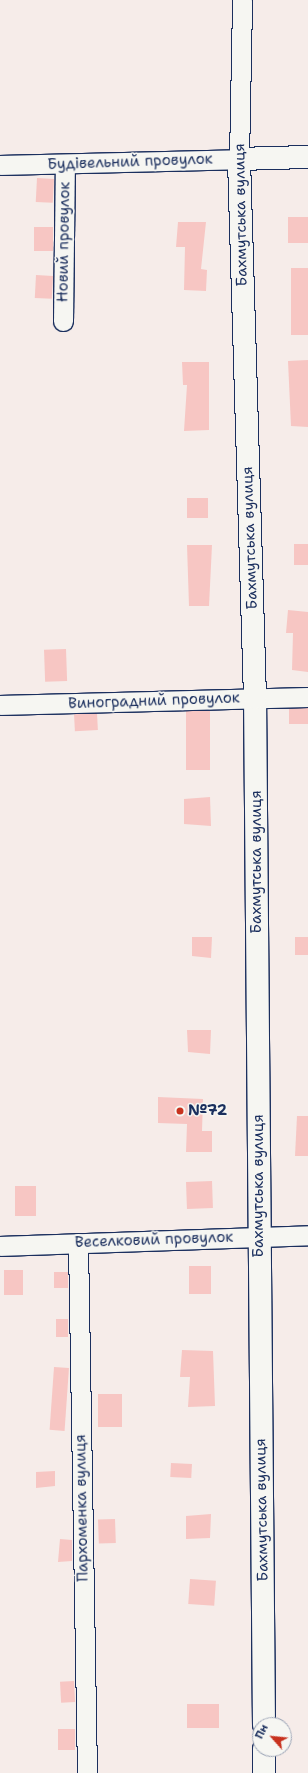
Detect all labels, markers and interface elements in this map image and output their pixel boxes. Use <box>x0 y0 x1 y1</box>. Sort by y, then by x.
street label: Бахмутська вулиця <box>231 143 251 287</box>
street label: Будівельний провулок <box>47 150 213 174</box>
street label: Новий провулок <box>54 182 74 302</box>
street label: Бахмутська вулиця <box>239 466 261 610</box>
street label: Виноградний провулок <box>68 689 240 713</box>
street label: Бахмутська вулиця <box>248 790 266 934</box>
place label: №72 <box>188 1102 227 1120</box>
marker: №72 <box>175 1106 185 1116</box>
street label: Бахмутська вулиця <box>250 1114 268 1258</box>
street label: Веселковий провулок <box>75 1228 233 1252</box>
street label: Пархоменка вулиця <box>72 1434 92 1582</box>
street label: Бахмутська вулиця <box>252 1438 272 1582</box>
north arrow <box>252 1717 292 1757</box>
text: Пн <box>252 1722 272 1742</box>

